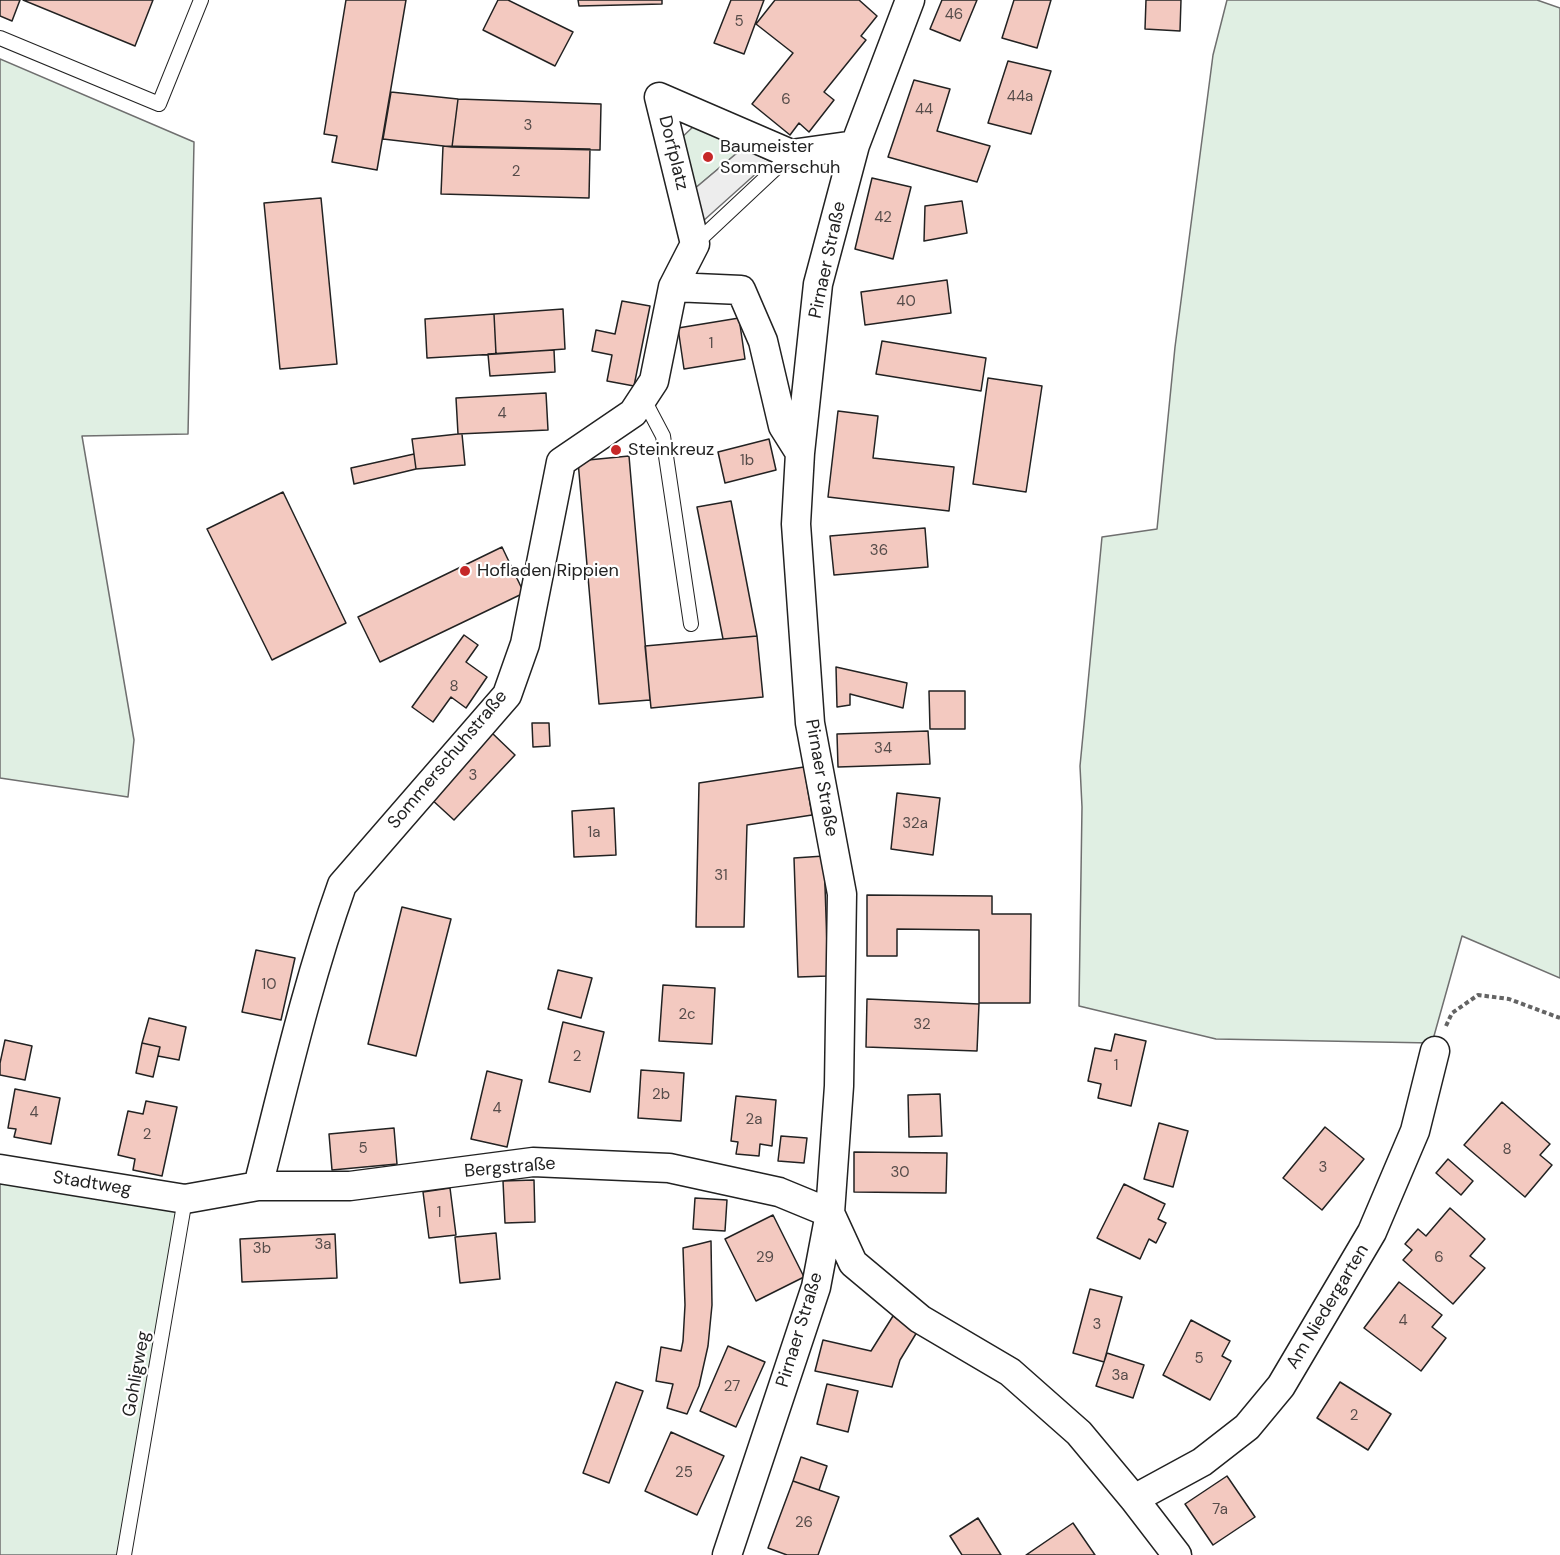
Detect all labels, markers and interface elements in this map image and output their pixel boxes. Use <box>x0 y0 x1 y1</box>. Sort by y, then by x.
house number: 46 <box>945 6 963 24</box>
house number: 5 <box>734 13 744 31</box>
house number: 44a <box>1007 88 1033 106</box>
house number: 6 <box>781 91 791 109</box>
house number: 44 <box>915 101 933 119</box>
street label: Dorfplatz <box>653 114 693 192</box>
house number: 3 <box>524 117 532 135</box>
place label: Baumeister Sommerschuh <box>720 136 840 178</box>
marker: Baumeister Sommerschuh <box>701 150 715 164</box>
house number: 2 <box>512 163 520 181</box>
street label: Pirnaer Straße <box>805 200 851 320</box>
house number: 42 <box>874 209 892 227</box>
house number: 40 <box>896 293 916 311</box>
house number: 1 <box>709 335 713 353</box>
house number: 4 <box>497 405 507 423</box>
place label: Steinkreuz <box>628 439 714 461</box>
marker: Steinkreuz <box>609 443 623 457</box>
house number: 1b <box>740 452 754 470</box>
house number: 36 <box>870 542 888 560</box>
place label: Hofladen Rippien <box>477 560 619 582</box>
marker: Hofladen Rippien <box>458 564 472 578</box>
house number: 8 <box>449 678 459 696</box>
street label: Sommerschuhstraße <box>384 686 512 834</box>
street label: Pirnaer Straße <box>800 718 842 838</box>
house number: 34 <box>874 740 892 758</box>
house number: 3 <box>469 767 477 785</box>
house number: 32a <box>902 815 928 833</box>
house number: 1a <box>588 824 600 842</box>
house number: 31 <box>714 867 728 885</box>
house number: 10 <box>262 976 276 994</box>
house number: 2c <box>679 1006 695 1024</box>
house number: 32 <box>913 1016 931 1034</box>
house number: 2 <box>573 1048 581 1066</box>
house number: 1 <box>1114 1057 1118 1075</box>
house number: 2b <box>652 1086 670 1104</box>
house number: 4 <box>492 1100 502 1118</box>
house number: 4 <box>29 1104 39 1122</box>
house number: 2a <box>746 1111 762 1129</box>
house number: 2 <box>143 1126 151 1144</box>
house number: 5 <box>358 1140 368 1158</box>
house number: 8 <box>1502 1141 1512 1159</box>
street label: Bergstraße <box>463 1153 557 1183</box>
house number: 3 <box>1319 1159 1327 1177</box>
house number: 30 <box>890 1164 910 1182</box>
street label: Stadtweg <box>51 1167 133 1201</box>
house number: 1 <box>437 1204 441 1222</box>
house number: 3a <box>314 1236 332 1254</box>
house number: 3b <box>253 1240 271 1258</box>
street label: Am Niedergarten <box>1282 1241 1374 1373</box>
house number: 29 <box>756 1249 774 1267</box>
house number: 6 <box>1434 1249 1444 1267</box>
street label: Pirnaer Straße <box>772 1270 828 1390</box>
house number: 4 <box>1398 1312 1408 1330</box>
house number: 3 <box>1093 1316 1101 1334</box>
street label: Gohligweg <box>119 1329 155 1419</box>
house number: 5 <box>1194 1350 1204 1368</box>
house number: 3a <box>1111 1367 1129 1385</box>
house number: 27 <box>724 1378 740 1396</box>
house number: 2 <box>1350 1407 1358 1425</box>
house number: 25 <box>675 1464 693 1482</box>
house number: 7a <box>1212 1501 1228 1519</box>
house number: 26 <box>795 1514 813 1532</box>

